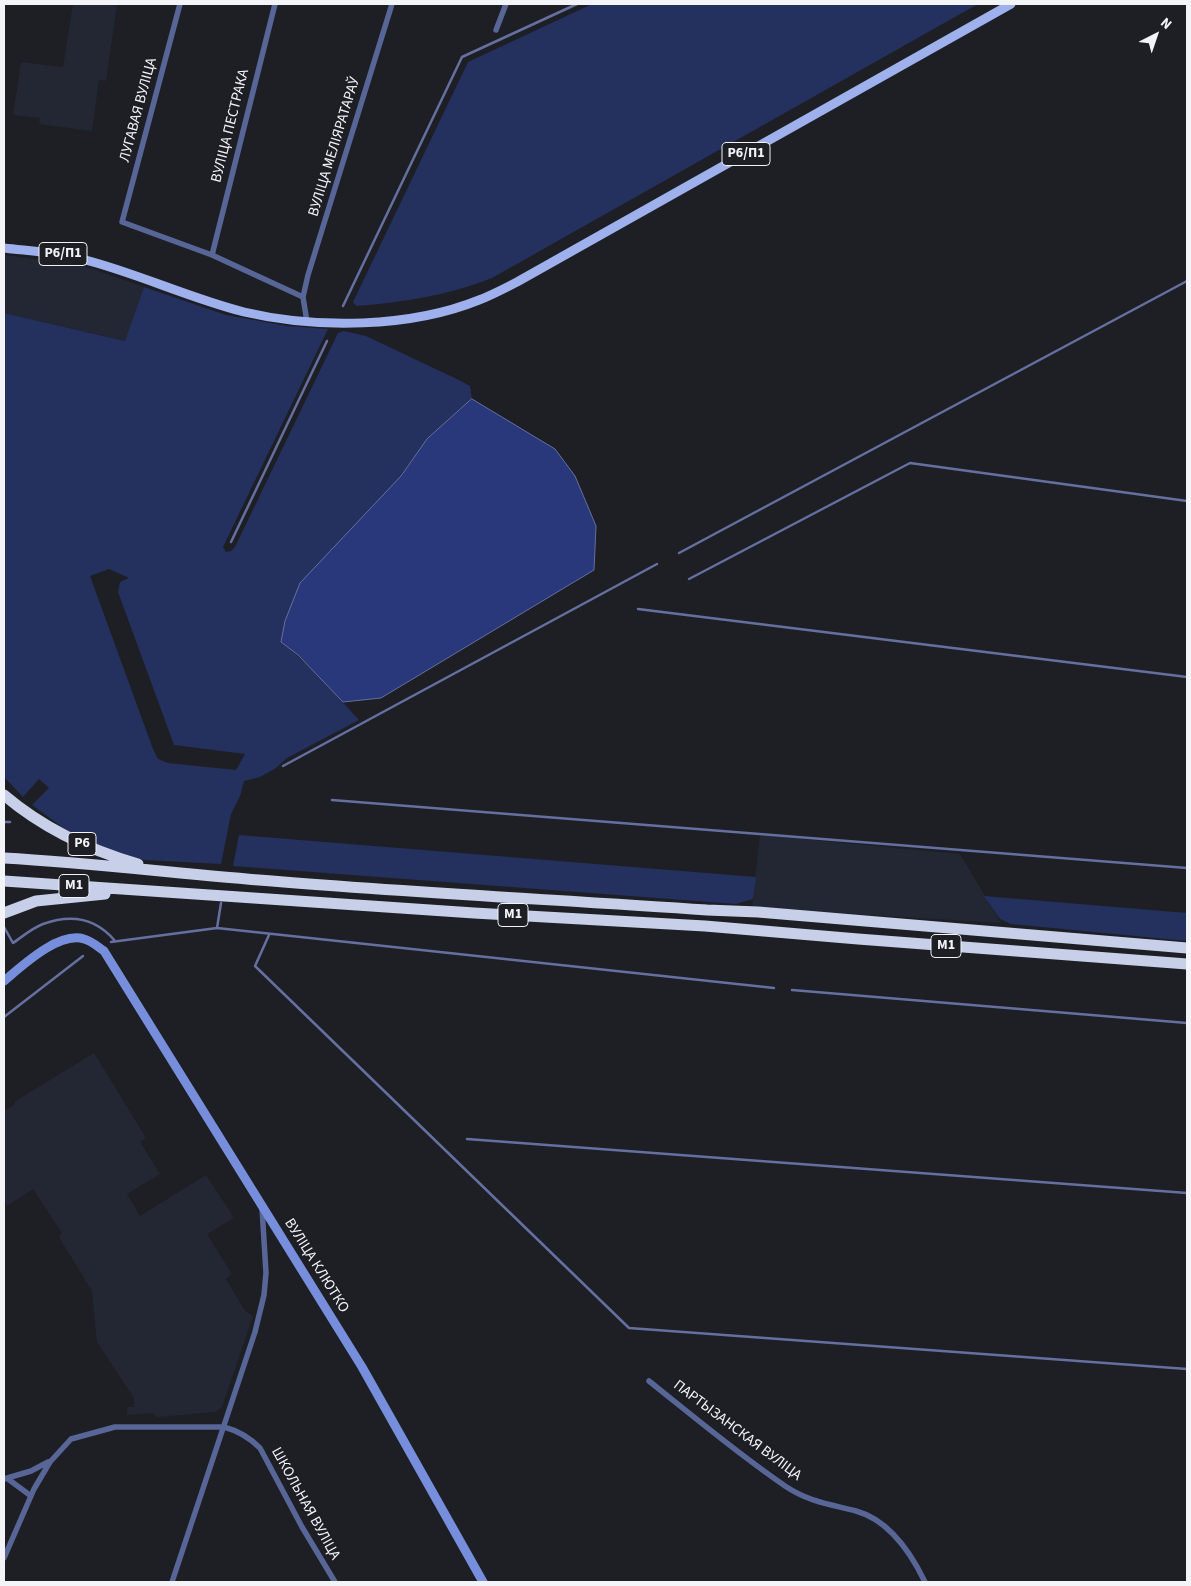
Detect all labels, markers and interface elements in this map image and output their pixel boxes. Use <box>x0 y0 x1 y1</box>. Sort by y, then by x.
north arrow <box>1131 10 1181 60</box>
text: N <box>1156 13 1176 34</box>
street label: ЛУГАВАЯ ВУЛІЦА <box>116 56 162 164</box>
street label: ВУЛІЦА ПЕСТРАКА <box>208 67 254 185</box>
street label: ВУЛІЦА МЕЛІЯРАТАРАЎ <box>305 75 365 219</box>
road number: Р6/П1 <box>722 142 770 166</box>
road number: Р6/П1 <box>39 242 87 266</box>
road number: Р6 <box>68 832 96 856</box>
road number: М1 <box>59 874 89 898</box>
road number: М1 <box>498 904 528 926</box>
road number: М1 <box>931 934 961 958</box>
street label: ВУЛІЦА КЛЮТКО <box>280 1215 352 1317</box>
street label: ПАРТЫЗАНСКАЯ ВУЛІЦА <box>669 1377 805 1485</box>
street label: ШКОЛЬНАЯ ВУЛІЦА <box>267 1445 343 1563</box>

